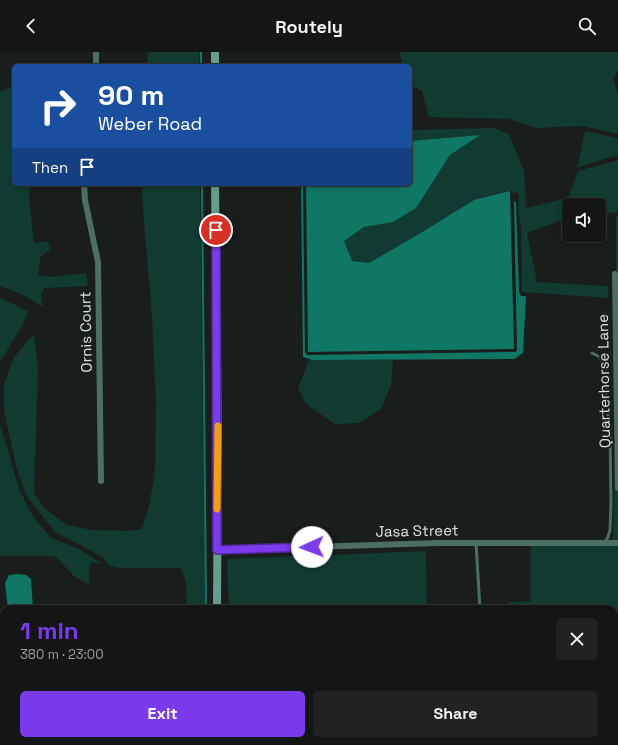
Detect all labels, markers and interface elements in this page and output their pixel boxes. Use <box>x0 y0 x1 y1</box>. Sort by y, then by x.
icon: back <box>20 15 42 37</box>
text: Routely <box>275 15 343 38</box>
icon: search <box>576 15 598 37</box>
text: 90 m <box>98 77 164 113</box>
icon: right <box>32 80 84 132</box>
text: Weber Road <box>98 112 202 135</box>
icon: arrive <box>76 156 98 178</box>
text: Then <box>32 158 68 177</box>
map controls <box>562 198 606 242</box>
button: sound <box>562 198 606 242</box>
pin <box>199 213 233 247</box>
icon: arrive <box>205 219 227 241</box>
street label: Ornis Court <box>75 291 96 373</box>
street label: Quarterhorse Lane <box>593 314 614 448</box>
street label: Jasa Street <box>375 520 459 541</box>
position arrow <box>291 526 333 568</box>
text: 1 min <box>20 615 79 646</box>
button: close <box>556 618 598 660</box>
text: 380 m · 23:00 <box>20 646 104 663</box>
button: Exit <box>20 691 305 737</box>
button: Share <box>313 691 598 737</box>

